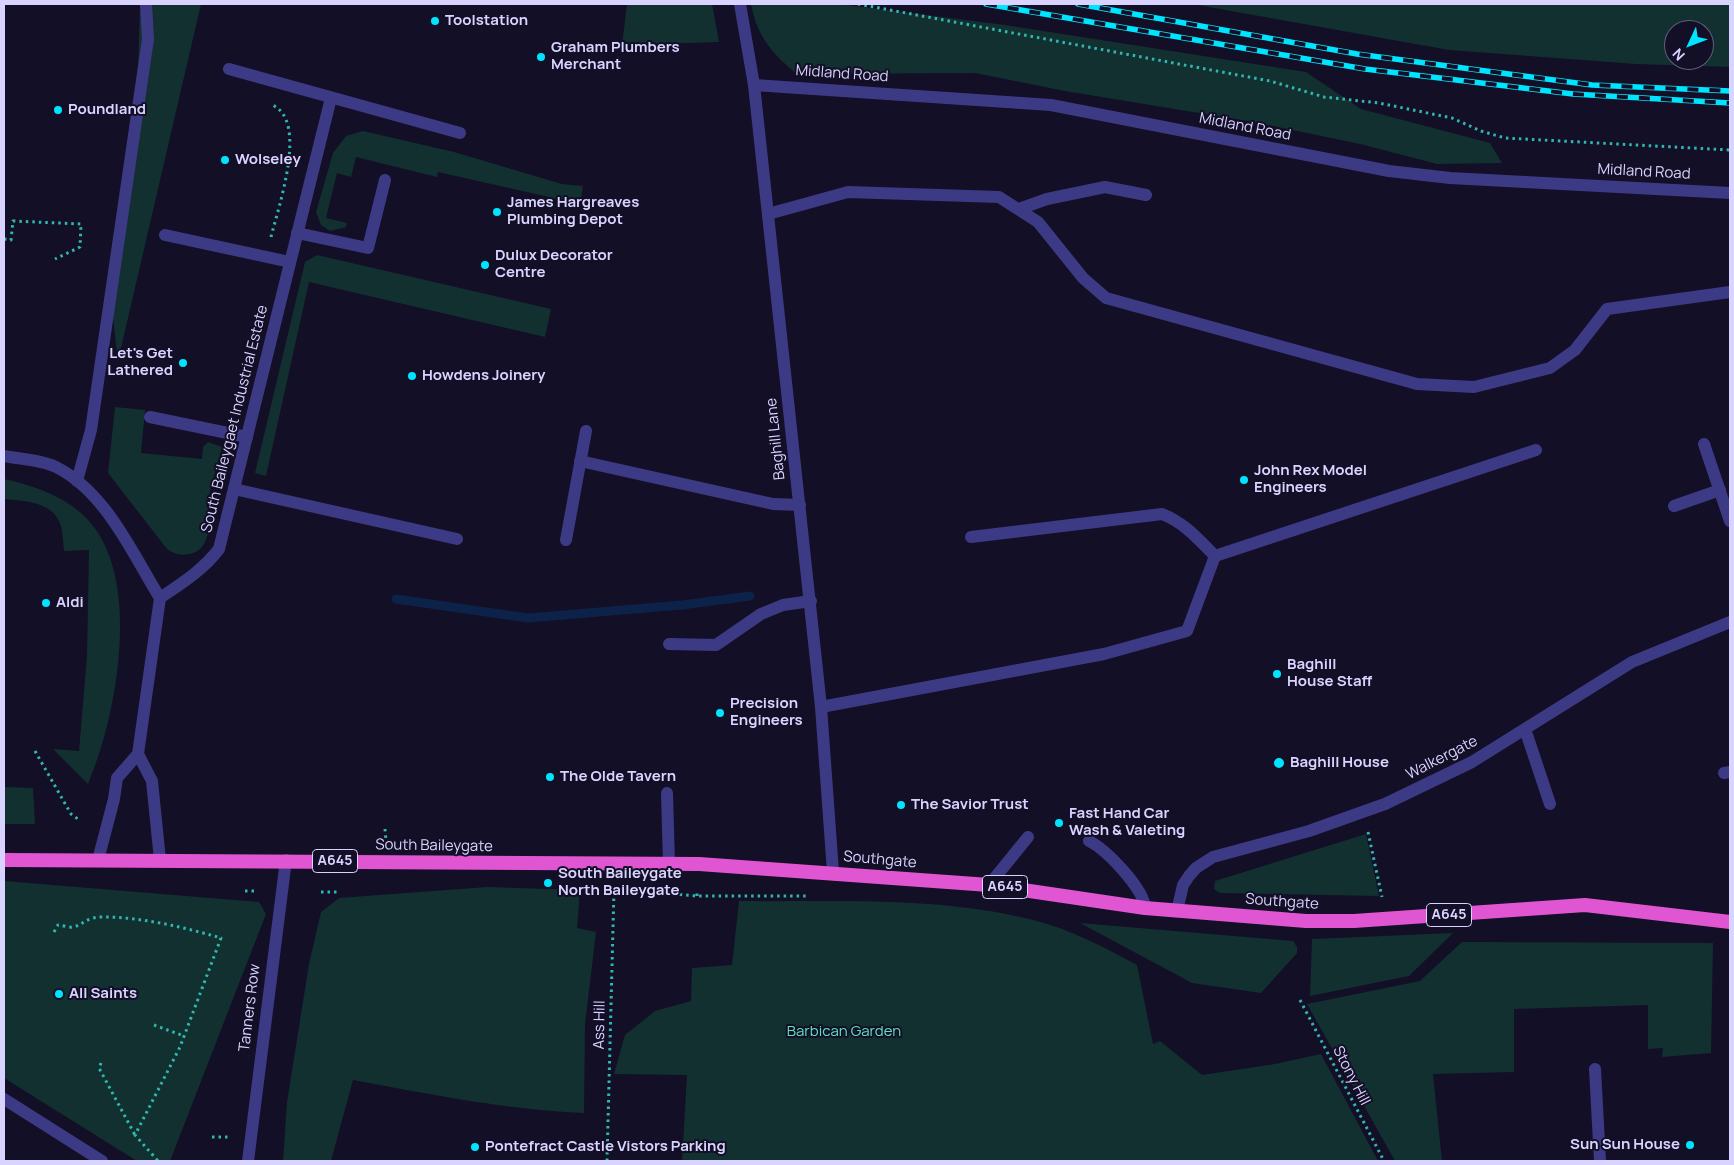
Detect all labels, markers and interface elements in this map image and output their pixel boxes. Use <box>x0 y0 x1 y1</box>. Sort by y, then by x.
place label: Toolstation <box>445 12 528 30</box>
marker: Toolstation <box>429 15 441 27</box>
north arrow <box>1664 20 1714 70</box>
place label: Graham Plumbers Merchant <box>551 39 680 74</box>
text: N <box>1668 45 1689 65</box>
marker: Graham Plumbers Merchant <box>535 51 547 63</box>
street label: Midland Road <box>795 62 889 86</box>
place label: Poundland <box>68 101 146 119</box>
marker: Poundland <box>52 104 64 116</box>
street label: Midland Road <box>1198 109 1292 145</box>
place label: Wolseley <box>235 151 301 169</box>
marker: Wolseley <box>219 154 231 166</box>
street label: Midland Road <box>1597 161 1691 183</box>
place label: James Hargreaves Plumbing Depot <box>507 194 639 229</box>
marker: James Hargreaves Plumbing Depot <box>491 206 503 218</box>
place label: Dulux Decorator Centre <box>495 247 613 282</box>
marker: Dulux Decorator Centre <box>479 259 491 271</box>
street label: South Baileygaet Industrial Estate <box>198 303 272 535</box>
place label: Let's Get Lathered <box>107 345 173 380</box>
marker: Let's Get Lathered <box>177 357 189 369</box>
place label: Howdens Joinery <box>422 367 545 385</box>
marker: Howdens Joinery <box>406 370 418 382</box>
street label: Baghill Lane <box>763 397 789 481</box>
place label: John Rex Model Engineers <box>1254 462 1367 497</box>
marker: John Rex Model Engineers <box>1238 474 1250 486</box>
place label: Aldi <box>56 594 84 612</box>
marker: Aldi <box>40 597 52 609</box>
place label: Baghill House Staff <box>1287 656 1372 691</box>
marker: Baghill House Staff <box>1271 668 1283 680</box>
place label: Precision Engineers <box>730 695 803 730</box>
marker: Precision Engineers <box>714 707 726 719</box>
street label: Walkergate <box>1403 732 1481 784</box>
place label: Baghill House <box>1290 754 1389 772</box>
marker: Baghill House <box>1272 756 1286 770</box>
place label: The Olde Tavern <box>560 768 676 786</box>
marker: The Olde Tavern <box>544 771 556 783</box>
place label: The Savior Trust <box>911 796 1029 814</box>
marker: The Savior Trust <box>895 799 907 811</box>
place label: Fast Hand Car Wash & Valeting <box>1069 805 1185 840</box>
marker: Fast Hand Car Wash & Valeting <box>1053 817 1065 829</box>
street label: South Baileygate <box>375 836 493 856</box>
street label: Southgate <box>843 848 917 872</box>
road number: A645 <box>312 849 358 872</box>
place label: South Baileygate North Baileygate <box>558 865 682 900</box>
road number: A645 <box>982 876 1028 899</box>
marker: South Baileygate North Baileygate <box>542 877 554 889</box>
street label: Southgate <box>1245 890 1319 914</box>
road number: A645 <box>1426 904 1472 926</box>
street label: Tanners Row <box>236 963 264 1053</box>
place label: All Saints <box>69 985 137 1003</box>
marker: All Saints <box>53 988 65 1000</box>
street label: Ass Hill <box>591 1000 609 1050</box>
park label: Barbican Garden <box>787 1023 901 1041</box>
street label: Stony Hill <box>1328 1043 1374 1109</box>
place label: Sun Sun House <box>1570 1136 1680 1154</box>
place label: Pontefract Castle Vistors Parking <box>485 1138 726 1156</box>
marker: Sun Sun House <box>1684 1139 1696 1151</box>
marker: Pontefract Castle Vistors Parking <box>469 1141 481 1153</box>

